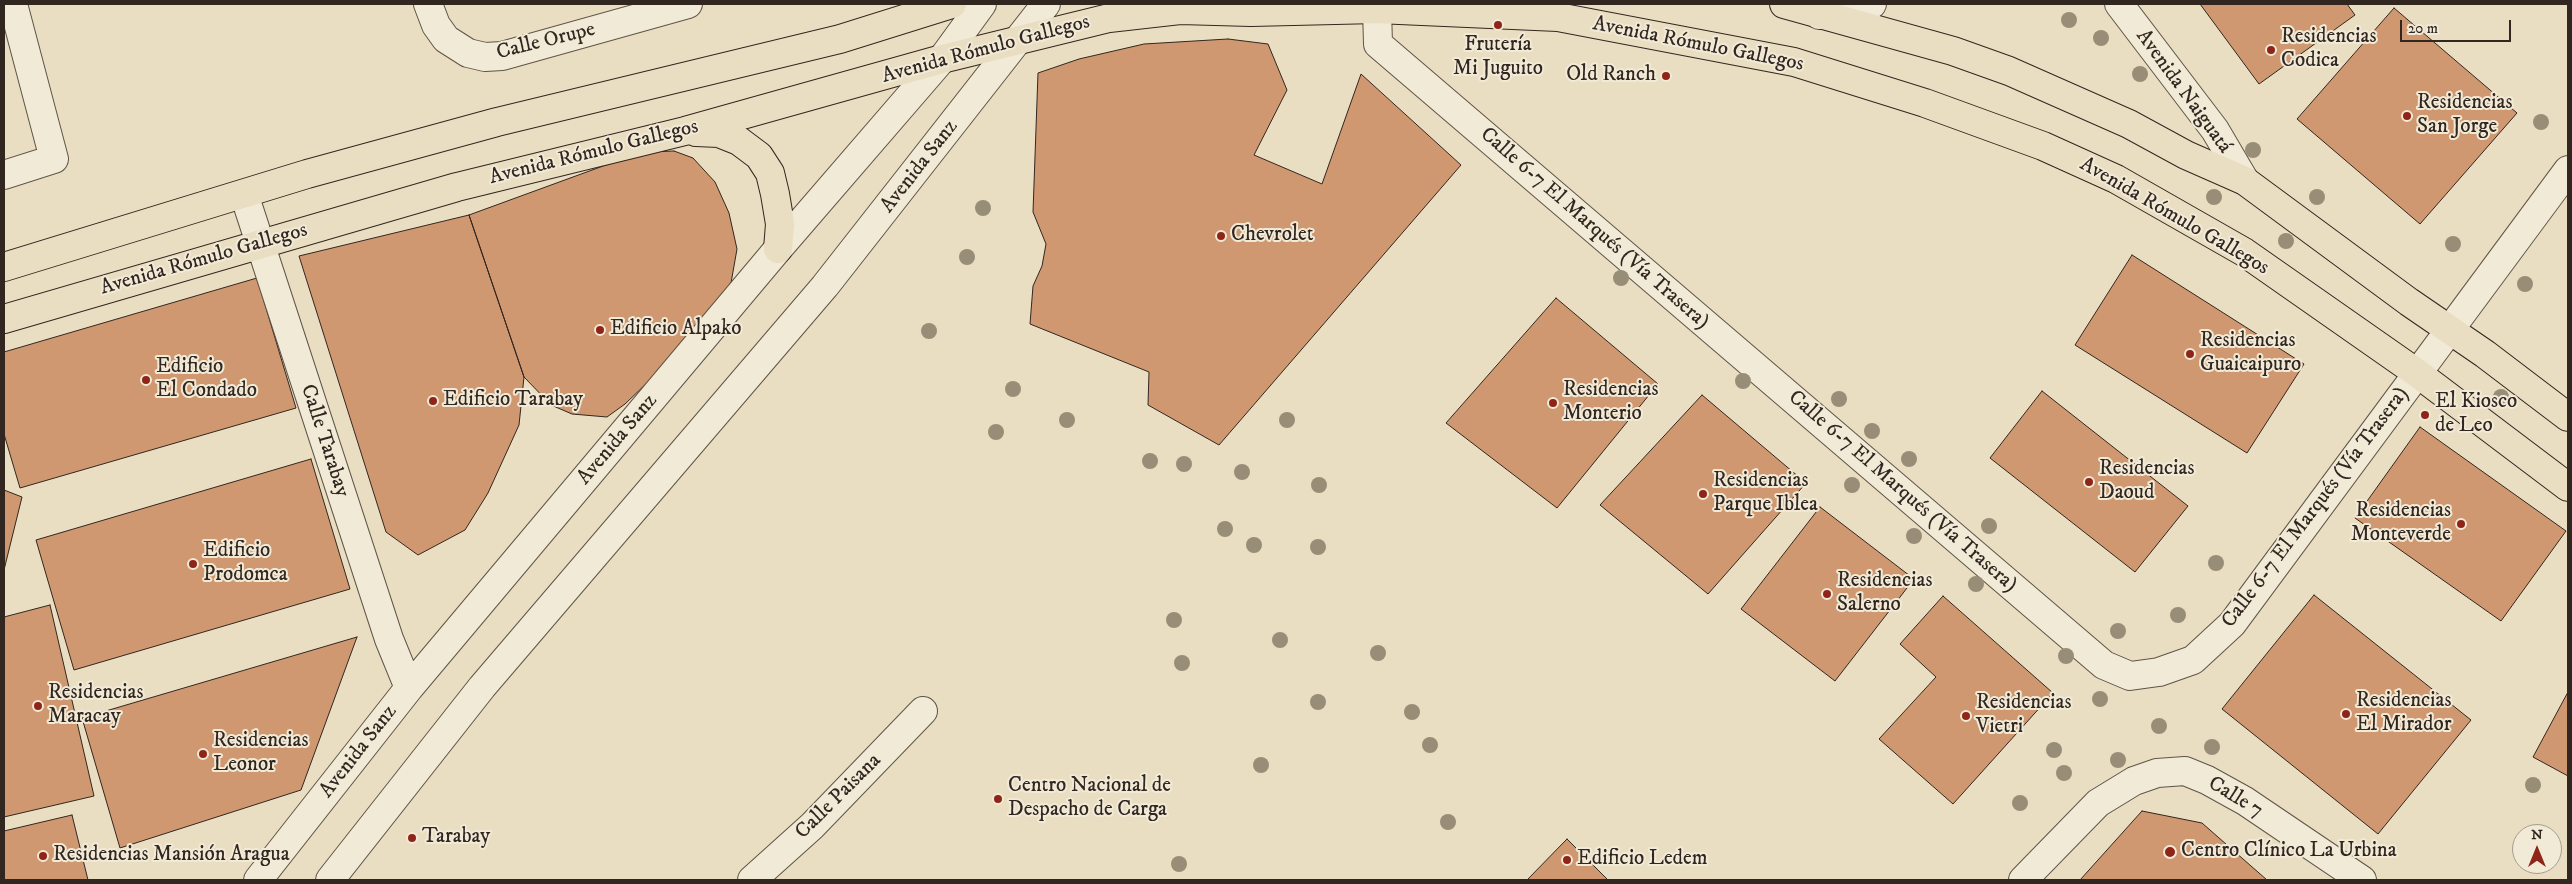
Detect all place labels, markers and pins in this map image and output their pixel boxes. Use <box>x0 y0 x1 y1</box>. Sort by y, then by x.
marker: Frutería Mi Juguito <box>1492 19 1504 31</box>
place label: Residencias Codica <box>2281 25 2376 75</box>
place label: Frutería Mi Juguito <box>1453 33 1543 83</box>
marker: Residencias Codica <box>2265 44 2277 56</box>
place label: Old Ranch <box>1566 63 1656 89</box>
marker: Old Ranch <box>1660 70 1672 82</box>
place label: Residencias San Jorge <box>2417 91 2512 141</box>
marker: Residencias San Jorge <box>2401 110 2413 122</box>
place label: Chevrolet <box>1231 223 1313 249</box>
marker: Chevrolet <box>1215 230 1227 242</box>
place label: Edificio Alpako <box>610 317 741 343</box>
marker: Edificio Alpako <box>594 324 606 336</box>
place label: Residencias Guaicaipuro <box>2200 329 2301 379</box>
marker: Residencias Guaicaipuro <box>2184 348 2196 360</box>
place label: Edificio El Condado <box>156 355 257 405</box>
marker: Edificio El Condado <box>140 374 152 386</box>
place label: Residencias Monterio <box>1563 378 1658 428</box>
place label: Edificio Tarabay <box>443 388 583 414</box>
place label: El Kiosco de Leo <box>2435 390 2517 440</box>
marker: Edificio Tarabay <box>427 395 439 407</box>
marker: Residencias Monterio <box>1547 397 1559 409</box>
marker: El Kiosco de Leo <box>2419 409 2431 421</box>
place label: Residencias Daoud <box>2099 457 2194 507</box>
place label: Residencias Parque Iblea <box>1713 469 1818 519</box>
marker: Residencias Daoud <box>2083 476 2095 488</box>
marker: Residencias Parque Iblea <box>1697 488 1709 500</box>
place label: Residencias Monteverde <box>2351 499 2451 549</box>
marker: Residencias Monteverde <box>2455 518 2467 530</box>
place label: Edificio Prodomca <box>203 539 288 589</box>
marker: Edificio Prodomca <box>187 558 199 570</box>
place label: Residencias Salerno <box>1837 569 1932 619</box>
marker: Residencias Salerno <box>1821 588 1833 600</box>
place label: Residencias Maracay <box>48 681 143 731</box>
place label: Residencias El Mirador <box>2356 689 2451 739</box>
place label: Residencias Vietri <box>1976 691 2071 741</box>
marker: Residencias Maracay <box>32 700 44 712</box>
marker: Residencias El Mirador <box>2340 708 2352 720</box>
marker: Residencias Vietri <box>1960 710 1972 722</box>
place label: Residencias Leonor <box>213 729 308 779</box>
marker: Residencias Leonor <box>197 748 209 760</box>
place label: Centro Nacional de Despacho de Carga <box>1008 774 1171 824</box>
marker: Centro Nacional de Despacho de Carga <box>992 793 1004 805</box>
place label: Tarabay <box>422 825 490 851</box>
marker: Tarabay <box>406 832 418 844</box>
place label: Centro Clínico La Urbina <box>2181 839 2397 865</box>
place label: Residencias Mansión Aragua <box>53 843 290 869</box>
marker: Centro Clínico La Urbina <box>2163 845 2177 859</box>
place label: Edificio Ledem <box>1577 847 1708 873</box>
marker: Residencias Mansión Aragua <box>37 850 49 862</box>
marker: Edificio Ledem <box>1561 854 1573 866</box>

